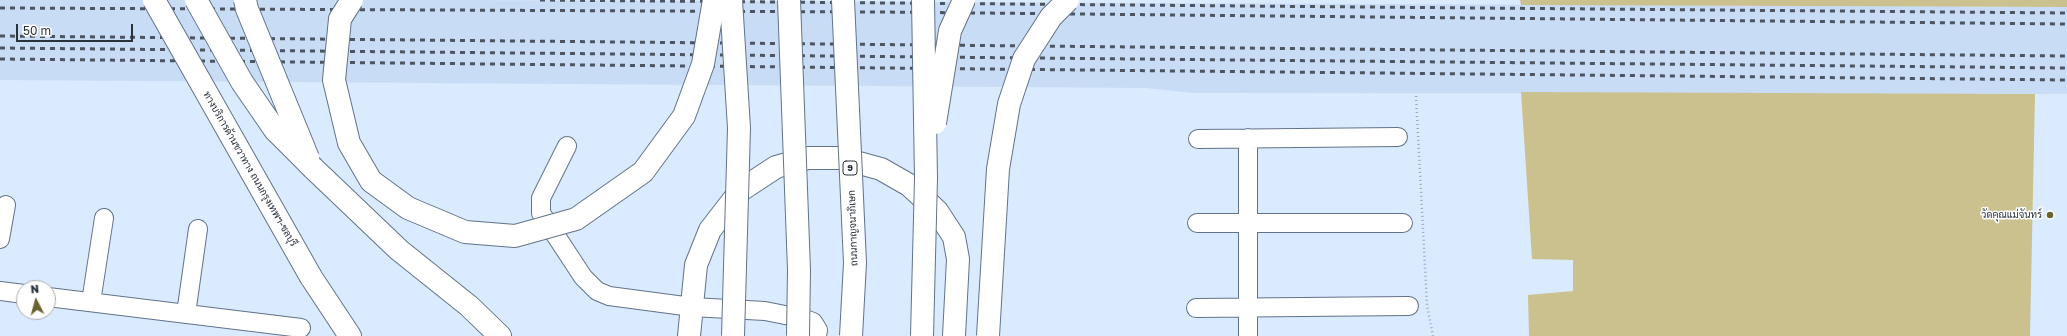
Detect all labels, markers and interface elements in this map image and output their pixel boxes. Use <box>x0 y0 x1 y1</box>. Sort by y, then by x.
scale bar <box>18 16 135 42</box>
text: 50 m <box>23 23 51 38</box>
street label: ทางบริการด้านขวาทาง ถนนกรุงเทพฯ-ชลบุรี <box>201 89 299 249</box>
road number: 9 <box>843 161 857 175</box>
street label: ถนนกาญจนาภิเษก <box>846 190 860 266</box>
place label: วัดคุณแม่จันทร์ <box>1981 209 2042 221</box>
marker: วัดคุณแม่จันทร์ <box>2045 210 2055 220</box>
north arrow <box>16 280 56 320</box>
text: N <box>30 282 40 295</box>

